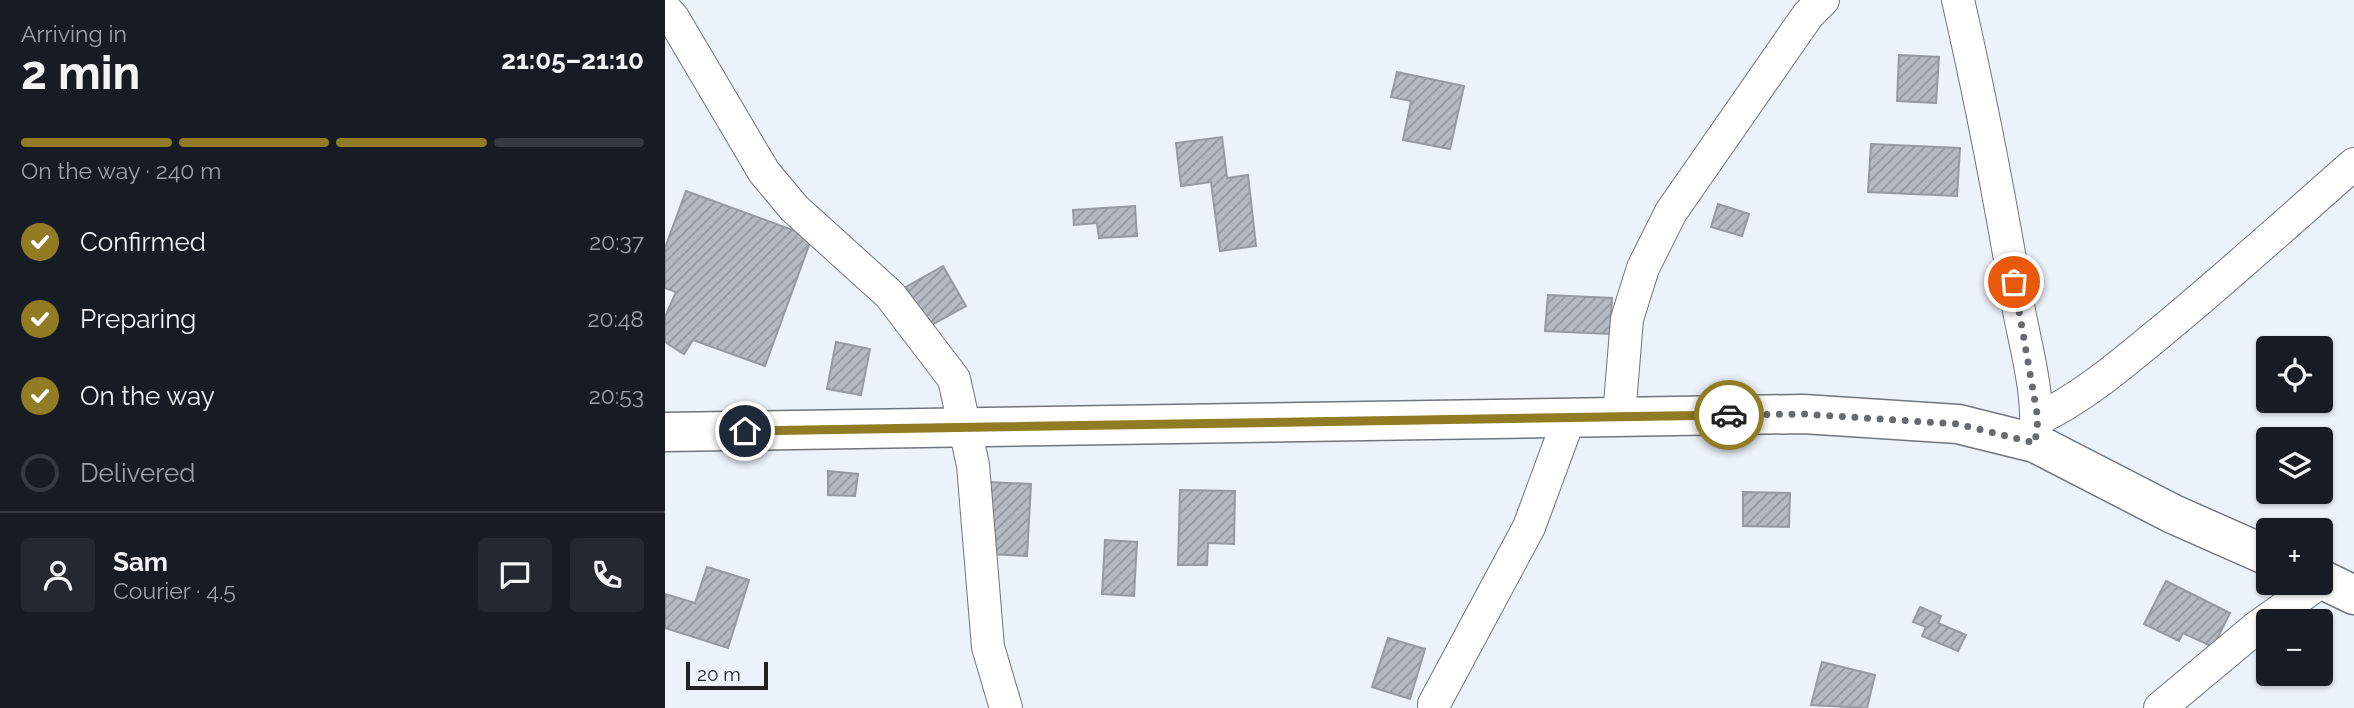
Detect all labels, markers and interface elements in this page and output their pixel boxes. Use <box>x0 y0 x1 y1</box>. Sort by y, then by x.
text: Arriving in <box>21 20 127 47</box>
text: 21:05–21:10 <box>501 45 644 75</box>
text: 2 min <box>21 46 140 100</box>
text: On the way · 240 m <box>21 157 221 184</box>
icon: check <box>21 223 59 261</box>
text: Confirmed <box>80 227 206 257</box>
text: 20:37 <box>589 228 644 255</box>
pin <box>1984 252 2044 312</box>
icon: bag <box>1995 263 2033 301</box>
icon: check <box>21 300 59 338</box>
text: Preparing <box>80 304 196 334</box>
text: 20:48 <box>587 305 644 332</box>
map controls <box>2256 336 2333 686</box>
button: locate <box>2256 336 2333 413</box>
icon: check <box>21 377 59 415</box>
courier <box>1694 380 1764 450</box>
text: On the way <box>80 381 215 411</box>
text: 20:53 <box>589 382 644 409</box>
icon: car <box>1710 396 1748 434</box>
pin <box>715 401 775 461</box>
icon: home <box>726 412 764 450</box>
button: layers <box>2256 427 2333 504</box>
text: Delivered <box>80 458 195 488</box>
button: + <box>2256 518 2333 595</box>
button: person <box>21 538 95 612</box>
button: chat <box>478 538 552 612</box>
button: phone <box>570 538 644 612</box>
text: Sam <box>113 547 168 577</box>
text: Courier · 4.5 <box>113 577 236 604</box>
button: − <box>2256 609 2333 686</box>
scale bar <box>686 659 768 691</box>
text: 20 m <box>697 663 741 685</box>

